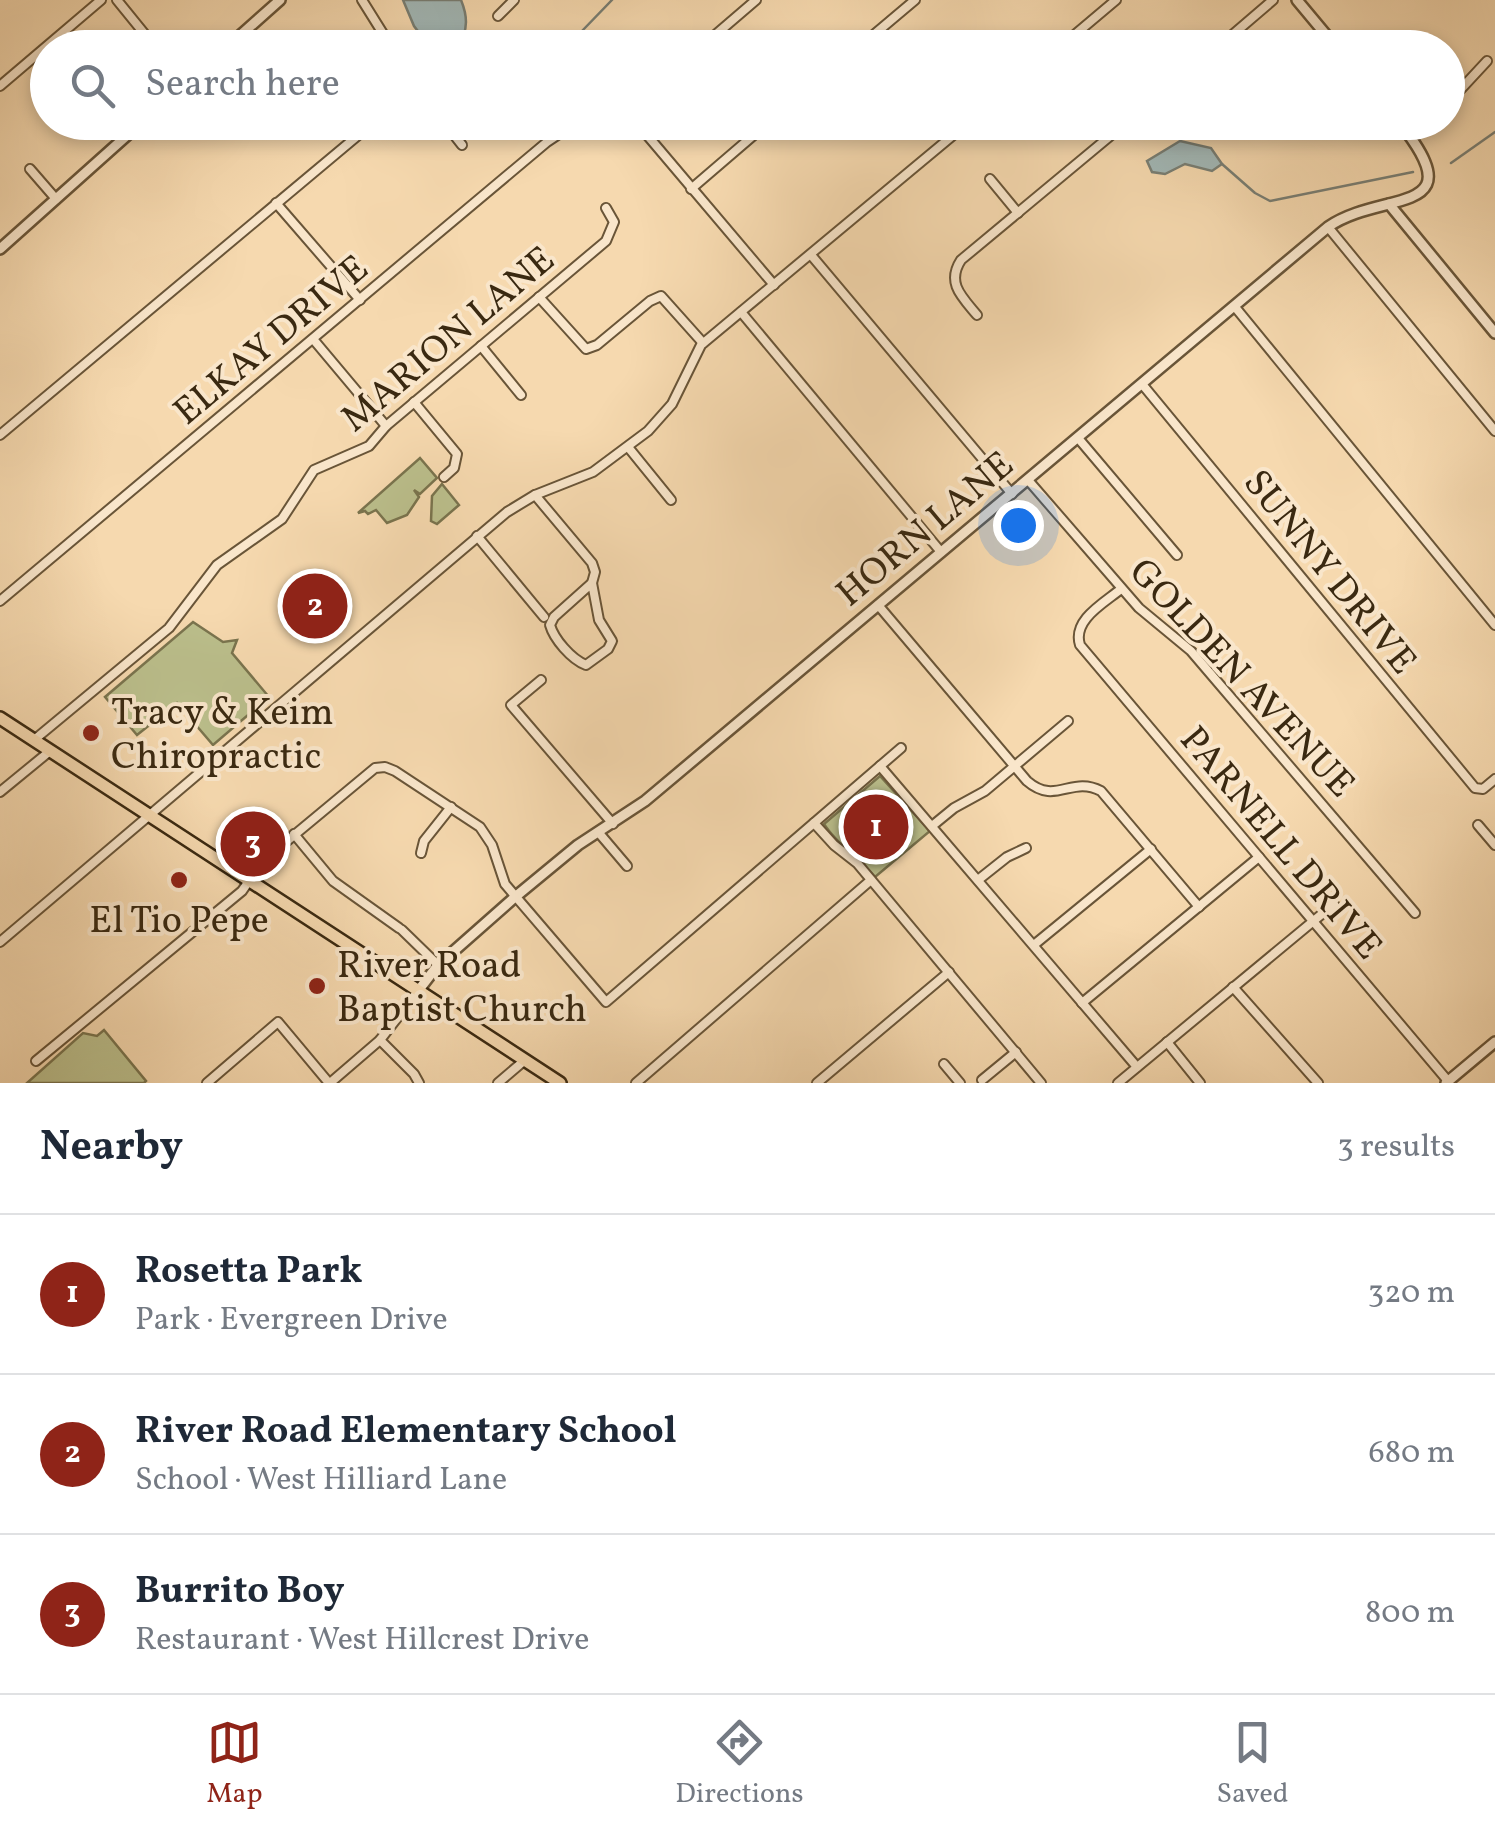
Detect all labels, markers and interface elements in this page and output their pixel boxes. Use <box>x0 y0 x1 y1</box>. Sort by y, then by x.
search box <box>30 30 1465 140</box>
icon: search <box>65 58 120 113</box>
text: Search here <box>145 59 340 112</box>
street label: MARION LANE <box>331 235 567 446</box>
street label: ELKAY DRIVE <box>163 244 381 439</box>
street label: HORN LANE <box>826 441 1026 621</box>
street label: SUNNY DRIVE <box>1229 460 1427 687</box>
your location <box>993 500 1044 551</box>
street label: GOLDEN AVENUE <box>1115 548 1365 811</box>
pin: 2 <box>282 568 348 644</box>
place label: Tracy & Keim Chiropractic <box>111 688 334 785</box>
street label: PARNELL DRIVE <box>1166 716 1393 972</box>
marker: Tracy & Keim Chiropractic <box>80 722 102 744</box>
pin: 1 <box>844 790 908 864</box>
pin: 3 <box>220 806 286 882</box>
marker: El Tio Pepe <box>168 869 190 891</box>
place label: El Tio Pepe <box>89 896 269 949</box>
place label: River Road Baptist Church <box>337 941 587 1038</box>
marker: River Road Baptist Church <box>306 975 328 997</box>
text: Nearby <box>40 1119 183 1178</box>
text: 3 results <box>1337 1126 1455 1170</box>
text: Rosetta Park <box>135 1246 362 1299</box>
text: 1 <box>66 1272 79 1316</box>
text: 320 m <box>1368 1272 1455 1316</box>
text: Park · Evergreen Drive <box>135 1299 448 1343</box>
text: River Road Elementary School <box>135 1406 677 1459</box>
text: 2 <box>64 1432 81 1476</box>
text: 680 m <box>1369 1432 1455 1476</box>
text: School · West Hilliard Lane <box>135 1459 507 1503</box>
text: Burrito Boy <box>135 1566 345 1619</box>
text: 3 <box>64 1592 81 1636</box>
text: 800 m <box>1365 1592 1455 1636</box>
text: Restaurant · West Hillcrest Drive <box>135 1619 589 1663</box>
tab: Map <box>206 1715 262 1814</box>
tab: Directions <box>675 1715 804 1814</box>
tab: Saved <box>1216 1715 1289 1814</box>

